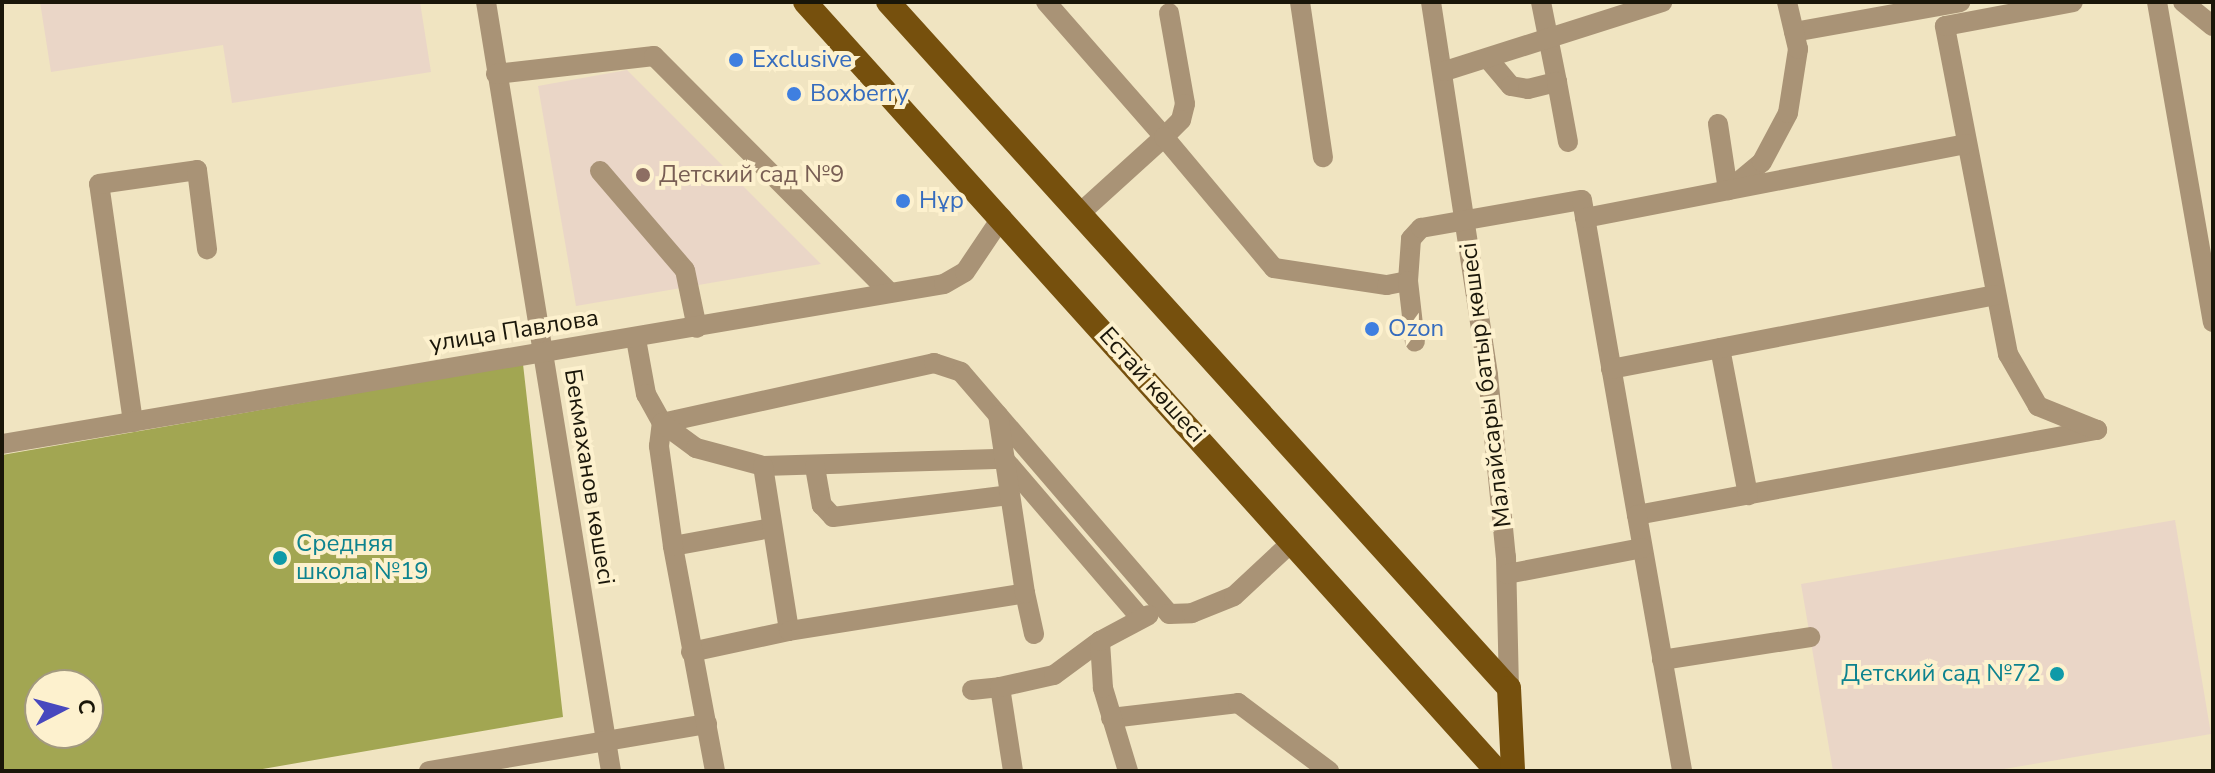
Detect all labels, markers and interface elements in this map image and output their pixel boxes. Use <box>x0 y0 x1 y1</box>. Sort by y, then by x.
place label: Exclusive <box>752 46 852 74</box>
marker: Exclusive <box>727 51 745 69</box>
place label: Boxberry <box>810 80 909 108</box>
marker: Boxberry <box>785 85 803 103</box>
place label: Детский сад №9 <box>659 161 844 189</box>
marker: Детский сад №9 <box>634 166 652 184</box>
place label: Нұр <box>919 187 964 215</box>
marker: Нұр <box>894 192 912 210</box>
street label: Малайсары батыр көшесі <box>1454 241 1518 529</box>
street label: улица Павлова <box>427 303 601 359</box>
place label: Ozon <box>1388 315 1444 343</box>
marker: Ozon <box>1363 320 1381 338</box>
street label: Естай көшесі <box>1093 322 1211 448</box>
street label: Бекмаханов көшесі <box>558 367 620 587</box>
place label: Средняя школа №19 <box>296 530 429 586</box>
marker: Средняя школа №19 <box>271 549 289 567</box>
place label: Детский сад №72 <box>1841 660 2041 688</box>
marker: Детский сад №72 <box>2048 665 2066 683</box>
north arrow <box>24 669 104 749</box>
text: С <box>70 698 102 716</box>

